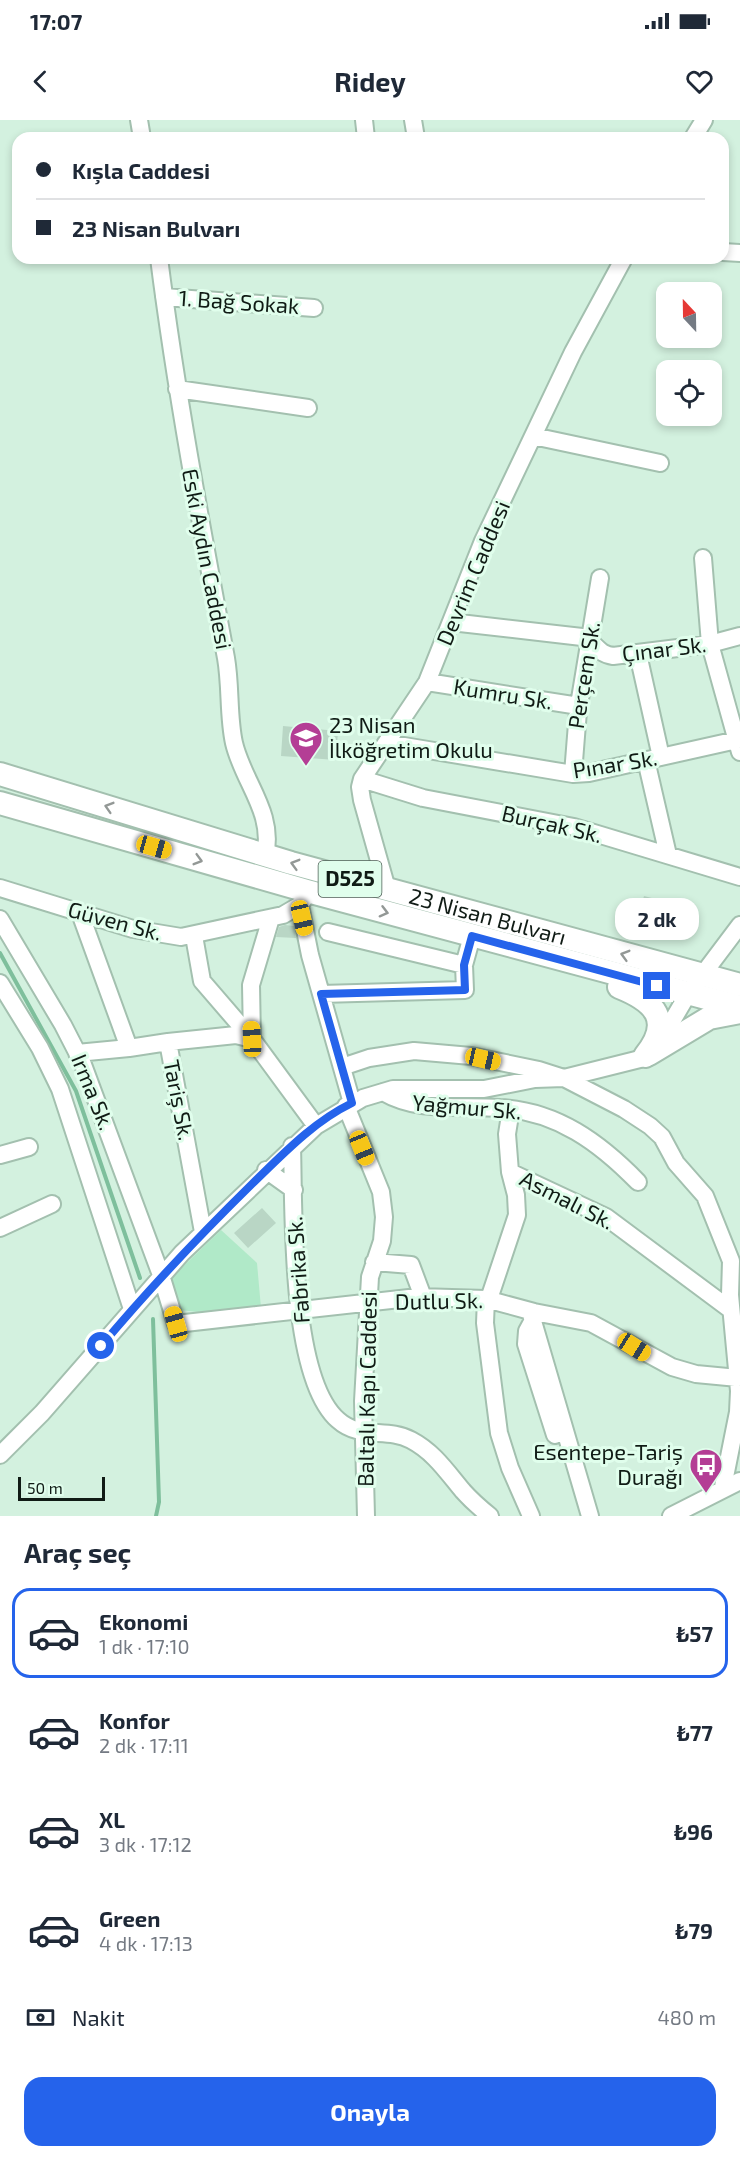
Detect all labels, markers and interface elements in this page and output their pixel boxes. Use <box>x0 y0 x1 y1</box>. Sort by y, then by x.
text: 17:07 <box>30 8 82 34</box>
icon: back <box>24 65 57 98</box>
text: Ridey <box>334 65 406 97</box>
icon: heart <box>683 65 716 98</box>
text: Kışla Caddesi <box>72 157 210 183</box>
text: 23 Nisan Bulvarı <box>72 215 240 241</box>
north arrow <box>656 282 722 348</box>
map controls <box>656 282 722 426</box>
street label: 1. Bağ Sokak <box>178 284 300 318</box>
button: locate <box>656 360 722 426</box>
street label: Eski Aydın Caddesi <box>178 466 238 651</box>
street label: Devrim Caddesi <box>430 496 514 649</box>
street label: Perçem Sk. <box>562 619 606 731</box>
street label: Çınar Sk. <box>620 630 708 668</box>
street label: Kumru Sk. <box>452 672 554 714</box>
place label: 23 Nisan İlköğretim Okulu <box>329 711 493 762</box>
school or university icon: 23 Nisan İlköğretim Okulu <box>288 720 324 767</box>
street label: Pınar Sk. <box>571 744 659 783</box>
street label: Burçak Sk. <box>499 799 605 849</box>
one-way arrow <box>104 802 114 814</box>
car <box>134 833 174 861</box>
one-way arrow <box>192 853 202 865</box>
one-way arrow <box>290 858 300 871</box>
road number: D525 <box>318 861 382 897</box>
street label: 23 Nisan Bulvarı <box>406 882 569 949</box>
street label: Güven Sk. <box>66 895 165 945</box>
car <box>289 898 315 938</box>
callout: 2 dk <box>615 899 699 941</box>
one-way arrow <box>378 905 389 917</box>
text: 2 dk <box>637 907 677 931</box>
one-way arrow <box>620 950 630 963</box>
route end <box>643 972 670 999</box>
car <box>242 1021 262 1057</box>
car <box>463 1046 503 1072</box>
street label: Irma Sk. <box>67 1050 121 1133</box>
street label: Tariş Sk. <box>157 1057 201 1143</box>
street label: Yağmur Sk. <box>412 1088 523 1124</box>
car <box>347 1128 377 1168</box>
street label: Asmalı Sk. <box>516 1164 619 1234</box>
street label: Fabrika Sk. <box>280 1216 314 1324</box>
street label: Dutlu Sk. <box>395 1286 483 1314</box>
street label: Baltalı Kapı Caddesi <box>351 1291 381 1487</box>
car <box>162 1304 190 1344</box>
car <box>614 1330 654 1364</box>
route start <box>87 1332 114 1359</box>
place label: Esentepe-Tariş Durağı <box>533 1438 683 1489</box>
bus stop icon: Esentepe-Tariş Durağı <box>688 1447 724 1494</box>
scale bar <box>18 1474 105 1502</box>
text: 50 m <box>27 1478 63 1497</box>
text: Araç seç <box>24 1536 131 1568</box>
icon: car <box>27 1606 81 1660</box>
text: Ekonomi <box>99 1608 188 1634</box>
text: ₺57 <box>676 1620 713 1646</box>
text: 1 dk · 17:10 <box>99 1634 189 1658</box>
icon: car <box>27 1705 81 1759</box>
text: Konfor <box>99 1707 170 1733</box>
text: ₺77 <box>677 1719 713 1745</box>
text: 2 dk · 17:11 <box>99 1733 189 1757</box>
icon: car <box>27 1804 81 1858</box>
text: XL <box>99 1806 125 1832</box>
text: ₺96 <box>674 1818 713 1844</box>
text: 3 dk · 17:12 <box>99 1832 192 1856</box>
icon: car <box>27 1903 81 1957</box>
text: Green <box>99 1905 161 1931</box>
text: ₺79 <box>675 1917 713 1943</box>
text: 4 dk · 17:13 <box>99 1931 193 1955</box>
icon: cash <box>24 2001 57 2034</box>
text: Nakit <box>72 2004 125 2030</box>
text: 480 m <box>658 2005 716 2029</box>
button: Onayla <box>24 2077 716 2146</box>

